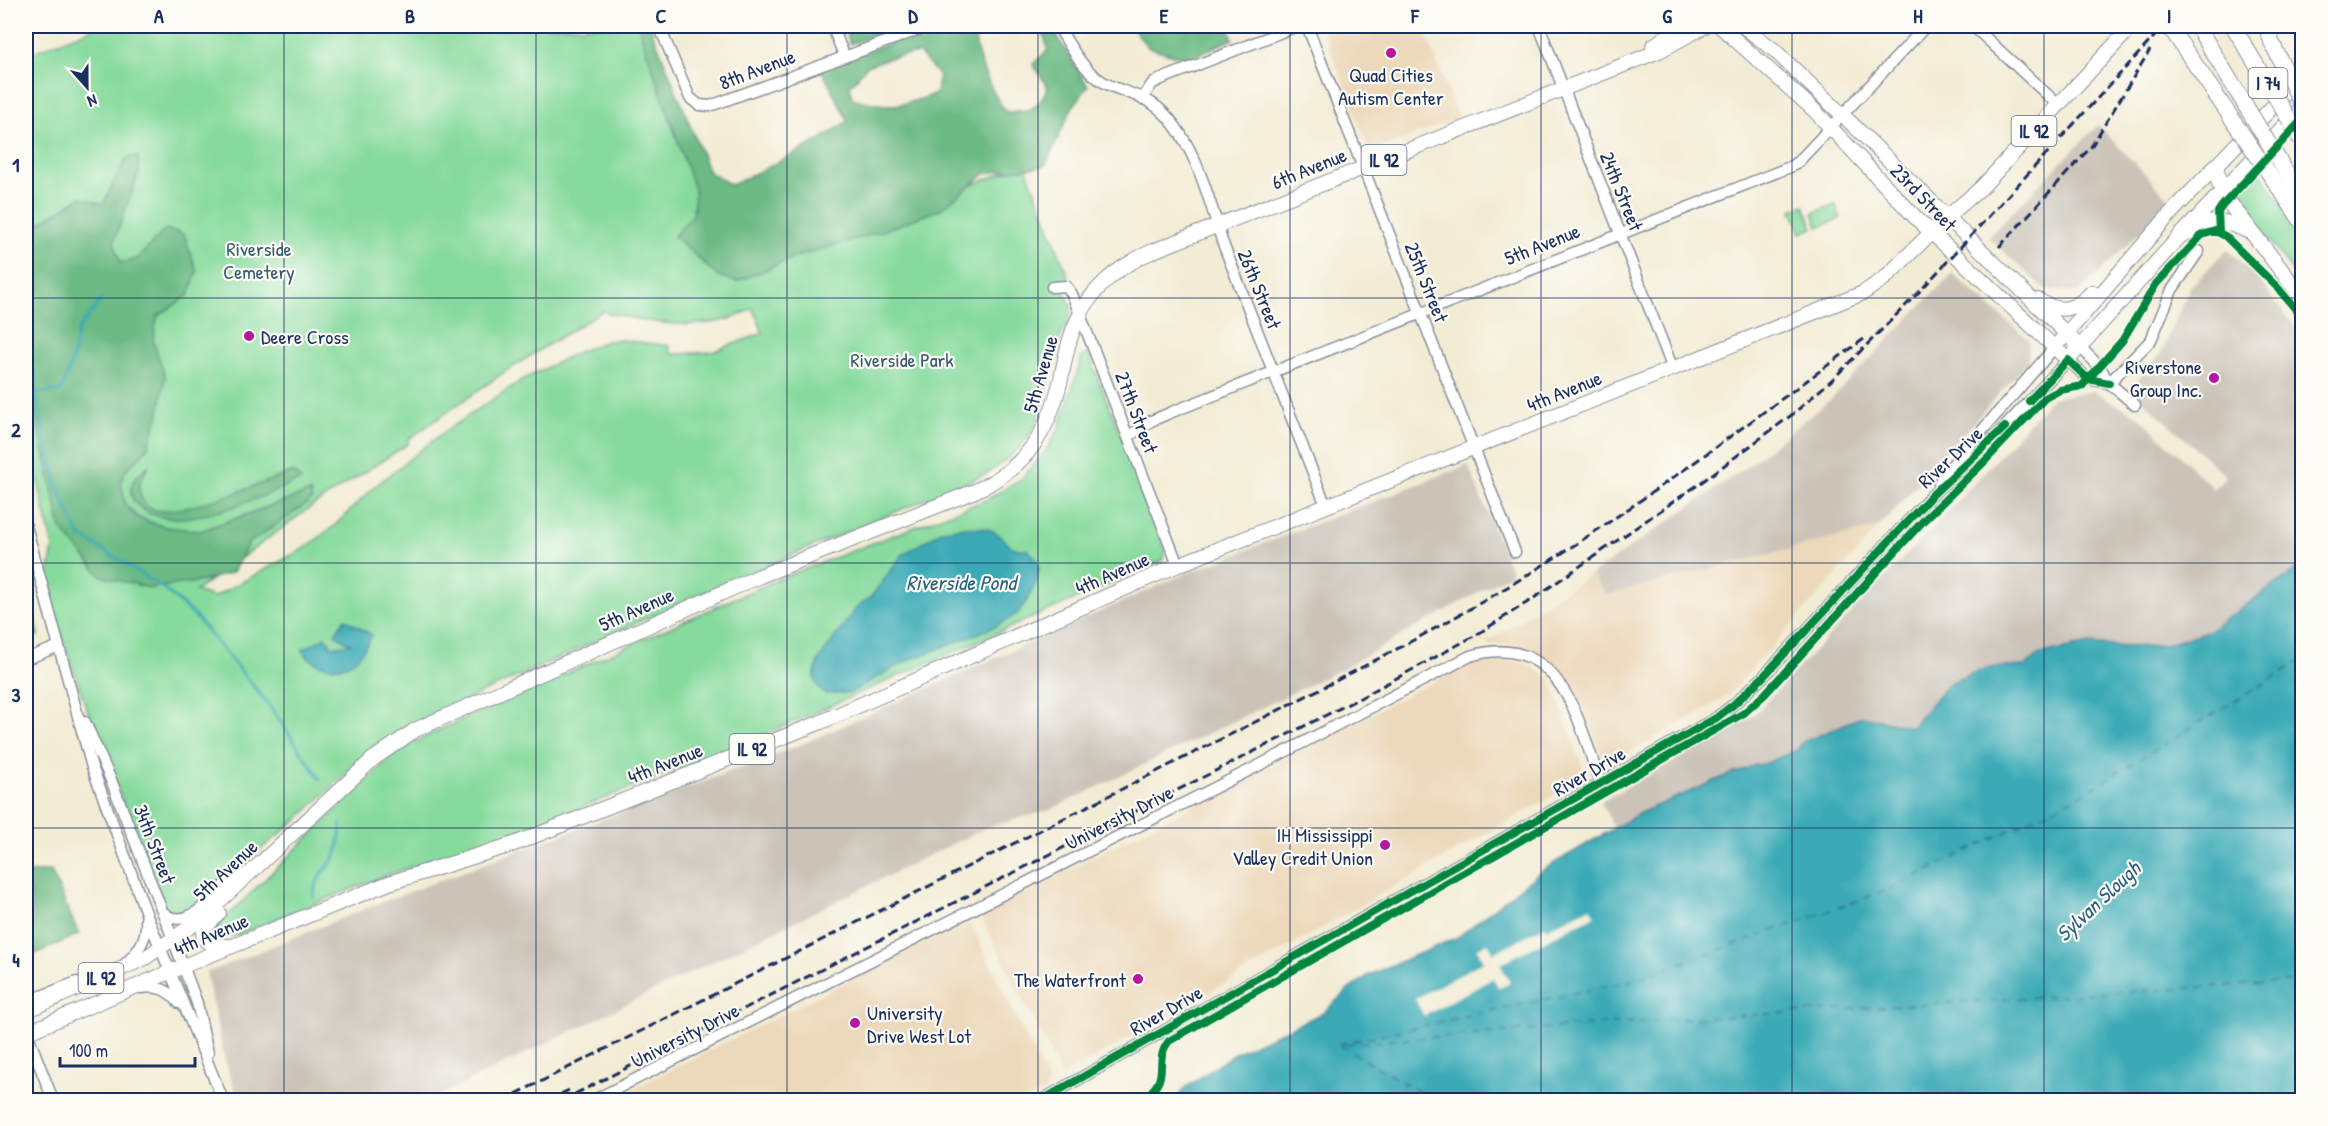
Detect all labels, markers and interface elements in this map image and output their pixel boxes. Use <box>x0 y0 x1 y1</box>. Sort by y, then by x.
text: A <box>154 2 164 29</box>
text: B <box>405 2 415 29</box>
text: C <box>656 2 667 29</box>
text: D <box>908 2 918 29</box>
text: E <box>1160 2 1169 29</box>
text: F <box>1410 2 1420 29</box>
text: G <box>1662 2 1672 29</box>
text: H <box>1913 2 1923 29</box>
text: I <box>2167 2 2171 29</box>
street label: 8th Avenue <box>715 42 799 96</box>
marker: Quad Cities Autism Center <box>1384 46 1398 60</box>
north arrow <box>57 57 117 117</box>
place label: Quad Cities Autism Center <box>1338 61 1444 111</box>
road number: I 74 <box>2248 68 2288 98</box>
text: N <box>84 89 100 113</box>
road number: IL 92 <box>2012 116 2056 146</box>
street label: 6th Avenue <box>1268 141 1351 195</box>
road number: IL 92 <box>1362 145 1406 175</box>
street label: 24th Street <box>1594 147 1651 236</box>
text: 1 <box>12 151 20 178</box>
street label: 23rd Street <box>1885 157 1964 238</box>
street label: 5th Avenue <box>1500 217 1584 271</box>
park label: Riverside Cemetery <box>223 235 295 285</box>
street label: 25th Street <box>1399 238 1456 327</box>
street label: 26th Street <box>1232 245 1289 334</box>
place label: Deere Cross <box>261 323 349 350</box>
marker: Deere Cross <box>242 329 256 343</box>
street label: 5th Avenue <box>1016 332 1064 416</box>
park label: Riverside Park <box>850 346 954 373</box>
place label: Riverstone Group Inc. <box>2125 353 2202 403</box>
street label: 4th Avenue <box>1523 364 1605 418</box>
street label: 27th Street <box>1109 367 1165 458</box>
marker: Riverstone Group Inc. <box>2207 371 2221 385</box>
text: 2 <box>11 416 21 443</box>
street label: River Drive <box>1912 420 1988 494</box>
street label: 4th Avenue <box>1071 545 1153 601</box>
water label: Riverside Pond <box>906 568 1020 597</box>
street label: 5th Avenue <box>594 581 678 637</box>
text: 3 <box>12 681 21 708</box>
road number: IL 92 <box>730 734 774 764</box>
street label: 4th Avenue <box>624 736 706 790</box>
street label: River Drive <box>1548 739 1630 803</box>
street label: University Drive <box>1060 778 1178 856</box>
street label: 34th Street <box>128 800 183 889</box>
place label: IH Mississippi Valley Credit Union <box>1232 821 1373 871</box>
street label: 5th Avenue <box>187 833 263 907</box>
marker: IH Mississippi Valley Credit Union <box>1378 838 1392 852</box>
water label: Sylvan Slough <box>2050 854 2147 948</box>
street label: 4th Avenue <box>170 906 252 962</box>
text: 4 <box>12 946 20 973</box>
road number: IL 92 <box>78 963 124 993</box>
place label: The Waterfront <box>1014 966 1127 993</box>
marker: The Waterfront <box>1131 972 1145 986</box>
street label: River Drive <box>1125 978 1207 1042</box>
street label: University Drive <box>626 996 744 1074</box>
place label: University Drive West Lot <box>867 999 972 1049</box>
marker: University Drive West Lot <box>848 1016 862 1030</box>
scale bar <box>60 1030 195 1068</box>
text: 100 m <box>69 1038 108 1063</box>

